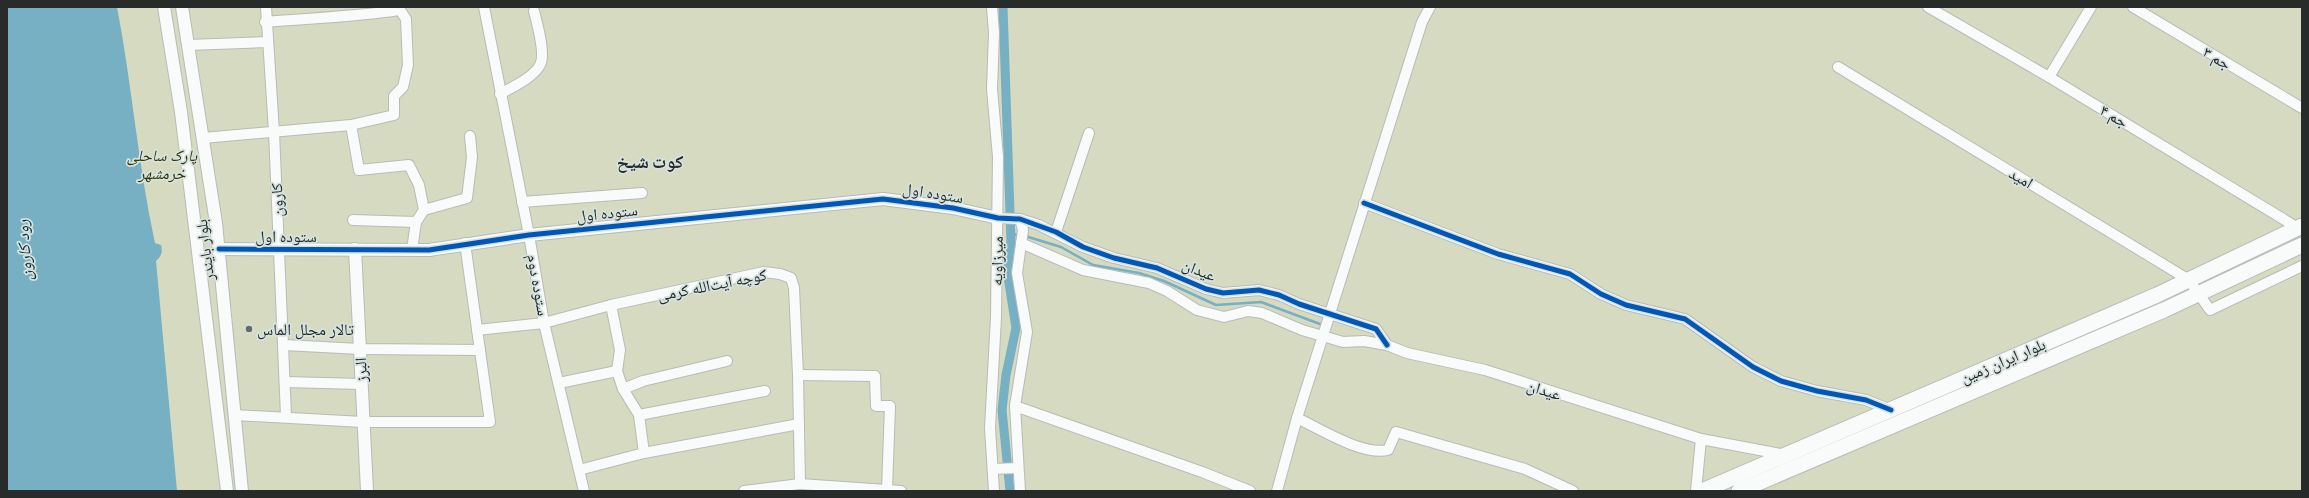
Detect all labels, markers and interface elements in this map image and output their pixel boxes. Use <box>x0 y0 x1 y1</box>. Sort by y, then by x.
street label: جم ۳ <box>2199 42 2235 75</box>
street label: جم ۴ <box>2096 100 2132 133</box>
park label: پارک ساحلی خرمشهر <box>127 146 198 183</box>
district label: کوت شیخ <box>617 151 683 174</box>
street label: امید <box>2006 164 2036 192</box>
street label: ستوده اول <box>901 179 965 208</box>
street label: کارون <box>267 182 288 217</box>
street label: ستوده اول <box>575 200 639 227</box>
water label: رود کارون <box>12 218 37 281</box>
street label: بلوار بایندر <box>192 218 218 283</box>
street label: ستوده اول <box>255 227 317 247</box>
street label: میرزاویه <box>987 236 1007 286</box>
street label: ستوده دوم <box>522 253 553 318</box>
street label: عیدان <box>1179 255 1219 286</box>
street label: کوچه آیت‌الله کرمی <box>656 265 769 306</box>
place label: تالار مجلل الماس <box>257 320 354 340</box>
marker: تالار مجلل الماس <box>244 324 254 334</box>
street label: بلوار ایران زمین <box>1958 335 2049 388</box>
street label: البرز <box>351 357 371 384</box>
street label: عیدان <box>1524 376 1563 405</box>

